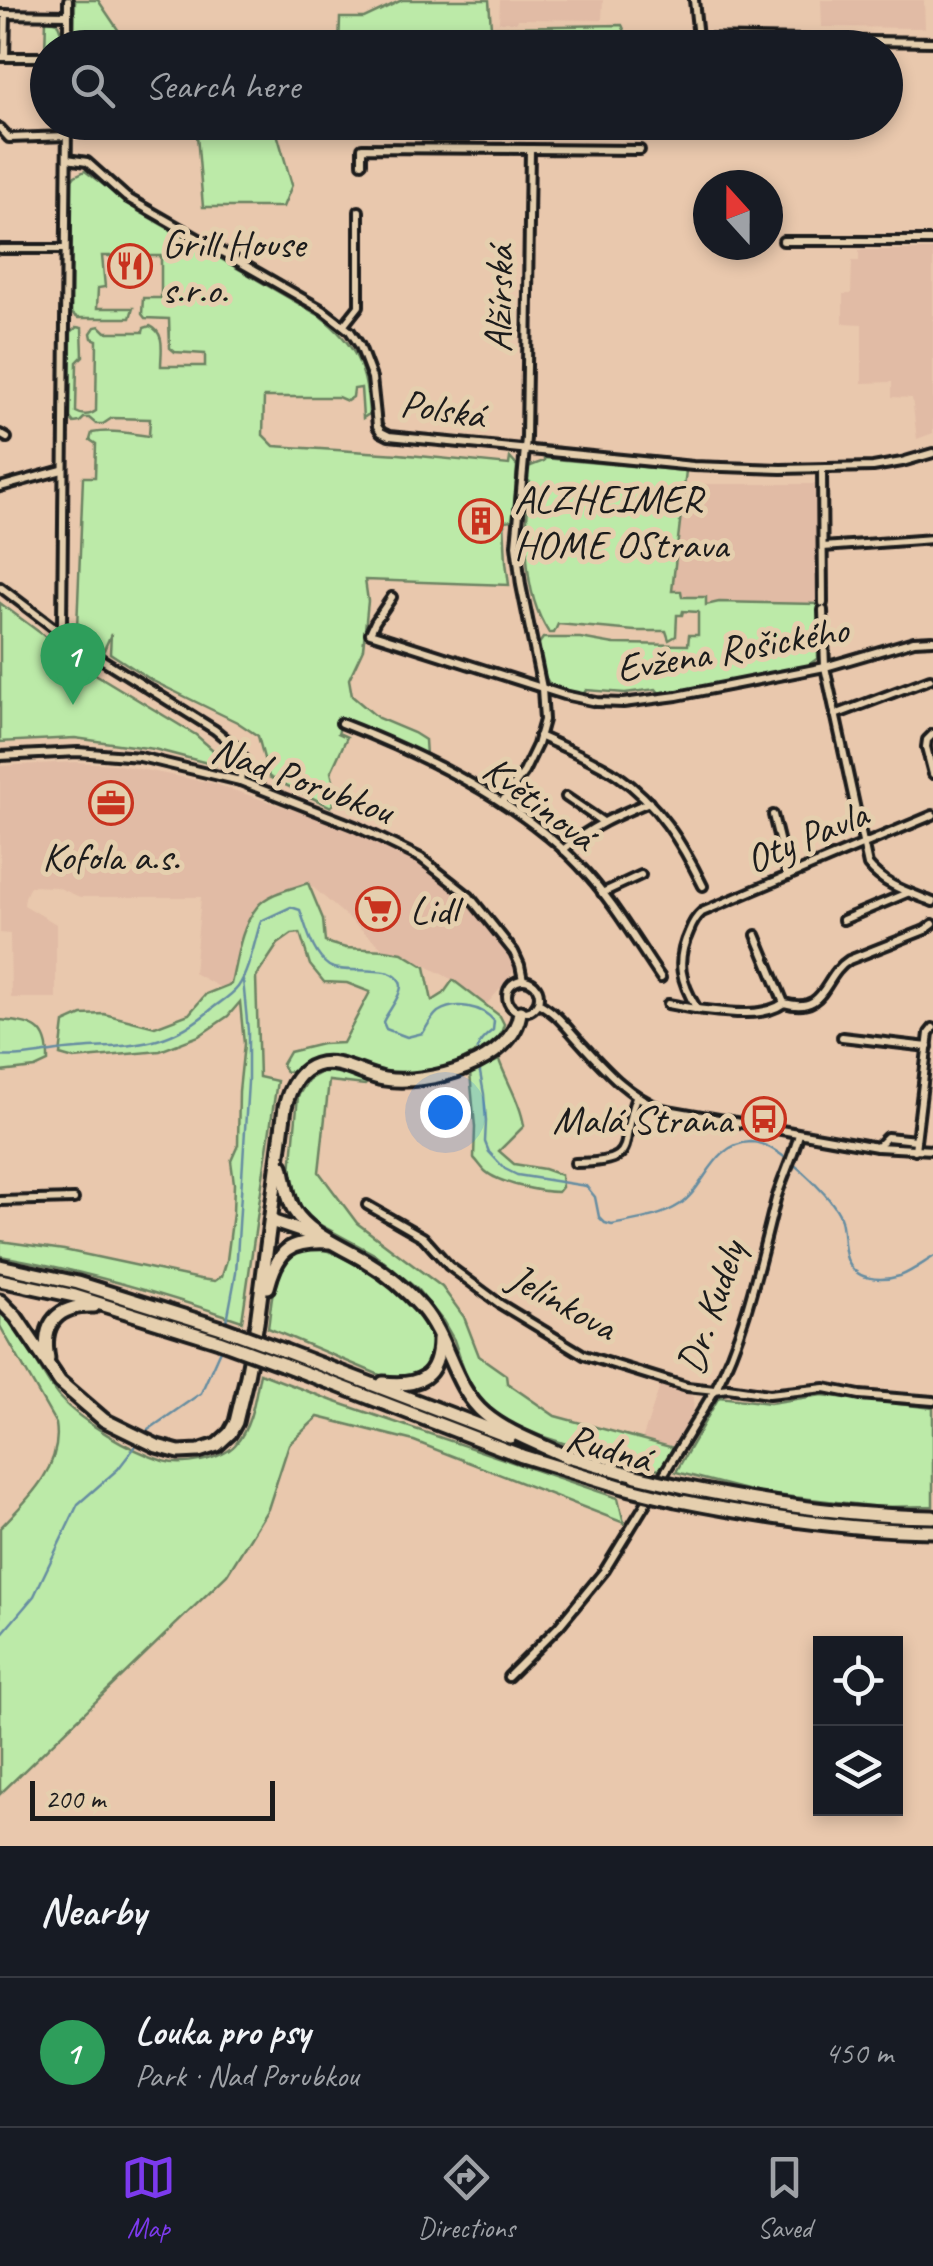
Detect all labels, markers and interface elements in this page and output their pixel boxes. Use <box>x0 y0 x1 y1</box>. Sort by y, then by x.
search box <box>30 30 903 140</box>
icon: search <box>65 58 120 113</box>
text: Search here <box>145 62 300 109</box>
north arrow <box>693 170 783 260</box>
place label: Grill House s.r.o. <box>162 219 308 315</box>
street label: Alžírská <box>473 242 525 353</box>
restaurant icon: Grill House s.r.o. <box>107 243 153 289</box>
street label: Polská <box>397 378 492 441</box>
place label: ALZHEIMER HOME OStrava <box>514 474 731 570</box>
building icon: ALZHEIMER HOME OStrava <box>458 498 504 544</box>
street label: Evžena Rošického <box>613 604 854 694</box>
pin: 1 <box>40 622 106 705</box>
street label: Nad Porubkou <box>205 724 402 837</box>
street label: Květinová <box>473 744 609 864</box>
office icon: Kofola a.s. <box>88 780 134 826</box>
street label: Oty Pavla <box>738 788 878 885</box>
place label: Kofola a.s. <box>42 832 180 882</box>
place label: Lidl <box>410 885 464 935</box>
supermarket icon: Lidl <box>355 886 401 932</box>
your location <box>420 1087 471 1138</box>
place label: Malá Strana <box>552 1095 735 1145</box>
bus stop icon: Malá Strana <box>741 1096 787 1142</box>
street label: Dr. Kudely <box>665 1231 758 1380</box>
street label: Jelínkova <box>498 1251 628 1353</box>
street label: Rudná <box>560 1412 660 1485</box>
map controls <box>813 1636 903 1816</box>
button: locate <box>813 1636 903 1726</box>
button: layers <box>813 1726 903 1816</box>
scale bar <box>30 1776 275 1820</box>
text: 200 m <box>45 1781 105 1816</box>
text: Nearby <box>40 1885 146 1938</box>
text: Louka pro psy <box>135 2008 310 2055</box>
text: 1 <box>65 2032 80 2073</box>
text: 450 m <box>824 2032 893 2073</box>
text: Park · Nad Porubkou <box>135 2055 359 2096</box>
tab: Map <box>121 2150 176 2245</box>
tab: Directions <box>418 2150 515 2245</box>
tab: Saved <box>757 2150 812 2245</box>

